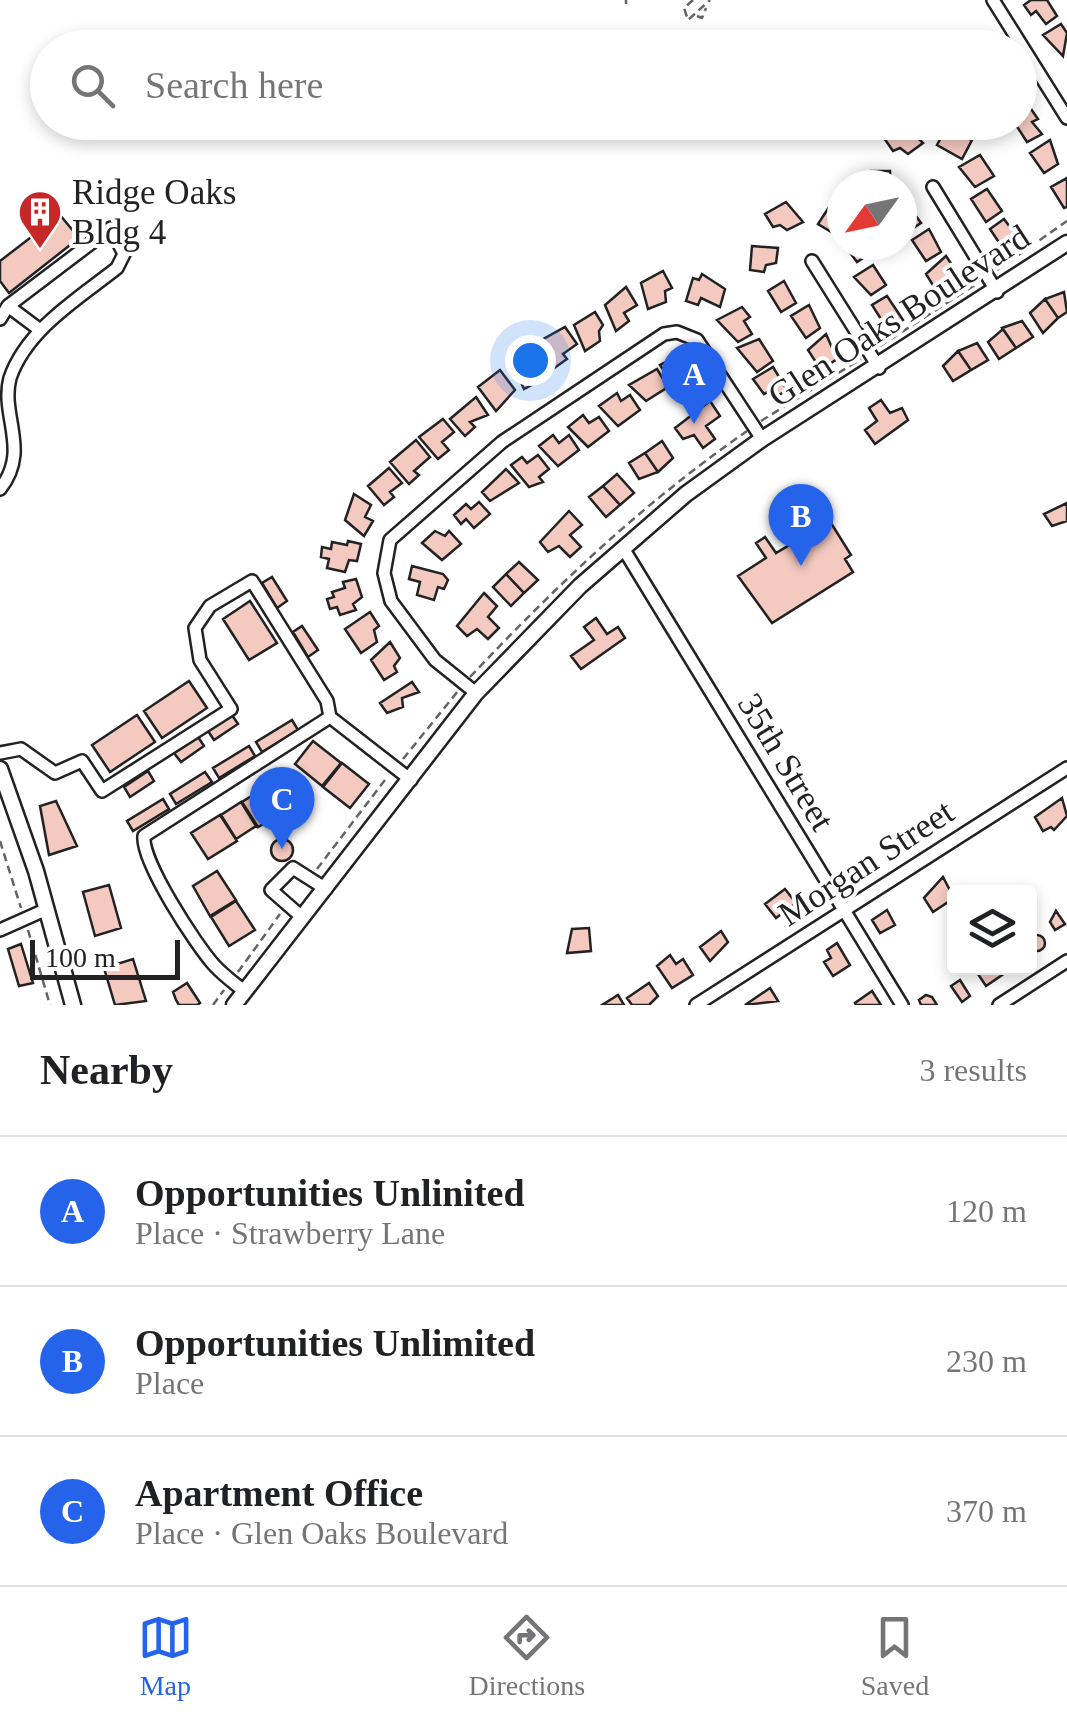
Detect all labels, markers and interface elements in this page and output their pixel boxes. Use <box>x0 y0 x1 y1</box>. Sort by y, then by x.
search box <box>30 30 1037 140</box>
icon: search <box>65 58 120 113</box>
text: Search here <box>145 64 323 106</box>
north arrow <box>827 170 917 260</box>
place label: Ridge Oaks Bldg 4 <box>72 173 236 252</box>
building icon: Ridge Oaks Bldg 4 <box>17 189 63 250</box>
street label: Glen Oaks Boulevard <box>761 217 1037 415</box>
your location <box>505 335 556 386</box>
pin: A <box>662 342 726 424</box>
pin: B <box>768 484 834 566</box>
street label: 35th Street <box>730 687 842 838</box>
pin: C <box>250 766 314 849</box>
street label: Morgan Street <box>771 792 961 934</box>
map controls <box>947 885 1037 975</box>
button: layers <box>947 885 1037 975</box>
scale bar <box>30 935 180 980</box>
text: 100 m <box>45 942 116 973</box>
text: Nearby <box>40 1047 173 1093</box>
text: 3 results <box>919 1052 1027 1088</box>
text: Opportunities Unlinited <box>135 1172 525 1214</box>
text: A <box>61 1193 84 1229</box>
text: 120 m <box>946 1193 1027 1229</box>
text: Place · Strawberry Lane <box>135 1215 445 1251</box>
text: Opportunities Unlimited <box>135 1322 535 1364</box>
text: B <box>62 1343 83 1379</box>
text: 230 m <box>946 1343 1027 1379</box>
text: Place <box>135 1365 204 1401</box>
text: Apartment Office <box>135 1472 423 1514</box>
text: C <box>61 1493 84 1529</box>
text: 370 m <box>946 1493 1027 1529</box>
text: Place · Glen Oaks Boulevard <box>135 1515 508 1551</box>
tab: Map <box>138 1610 193 1702</box>
tab: Directions <box>468 1610 585 1702</box>
tab: Saved <box>861 1610 929 1702</box>

